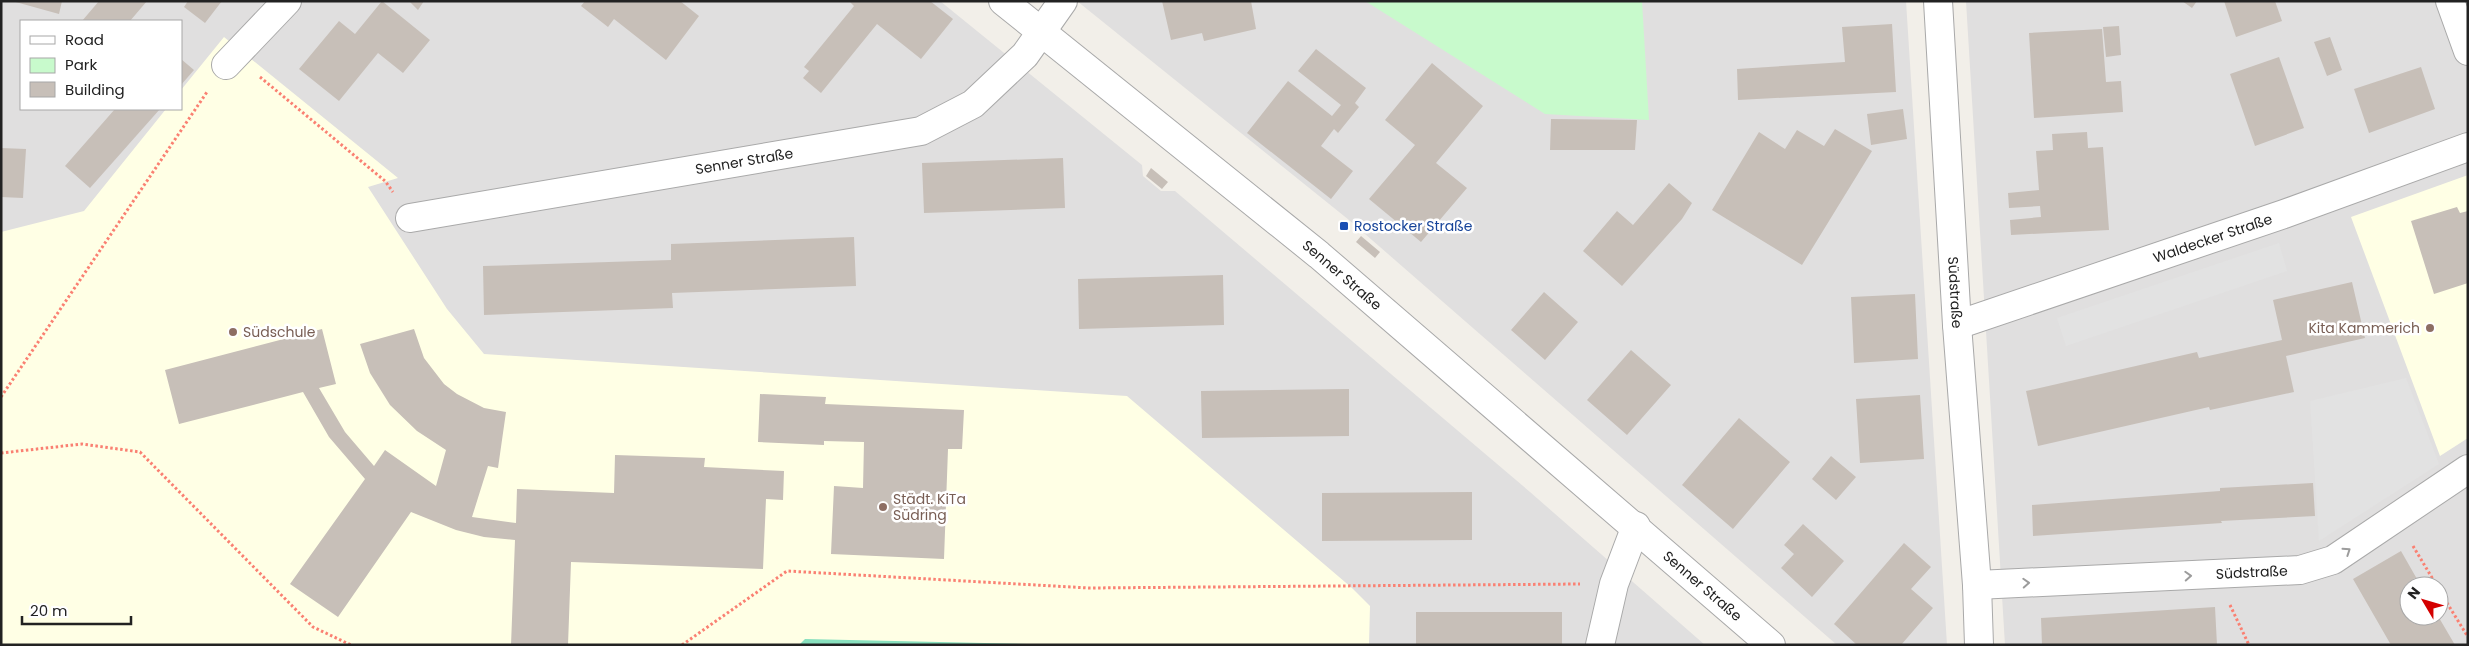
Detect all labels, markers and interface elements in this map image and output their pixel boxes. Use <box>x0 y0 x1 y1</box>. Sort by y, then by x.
legend <box>20 20 182 110</box>
text: Road <box>65 29 104 50</box>
text: Park <box>65 54 97 75</box>
text: Building <box>65 79 125 100</box>
street label: Senner Straße <box>694 143 795 179</box>
street label: Waldecker Straße <box>2151 209 2275 268</box>
place label: Rostocker Straße <box>1354 216 1473 236</box>
marker: Rostocker Straße <box>1338 220 1350 232</box>
street label: Senner Straße <box>1298 235 1386 315</box>
street label: Südstraße <box>1943 256 1967 329</box>
place label: Kita Kammerich <box>2308 318 2420 338</box>
place label: Südschule <box>243 322 316 342</box>
marker: Kita Kammerich <box>2424 322 2436 334</box>
marker: Südschule <box>227 326 239 338</box>
place label: Städt. KiTa Südring <box>893 489 966 525</box>
marker: Städt. KiTa Südring <box>877 501 889 513</box>
street label: Senner Straße <box>1659 546 1747 626</box>
one-way arrow <box>2341 548 2350 557</box>
street label: Südstraße <box>2215 561 2288 584</box>
one-way arrow <box>2185 570 2193 581</box>
north arrow <box>2399 576 2449 626</box>
one-way arrow <box>2022 578 2030 589</box>
text: N <box>2403 583 2425 603</box>
scale bar <box>22 594 131 626</box>
text: 20 m <box>30 600 68 621</box>

